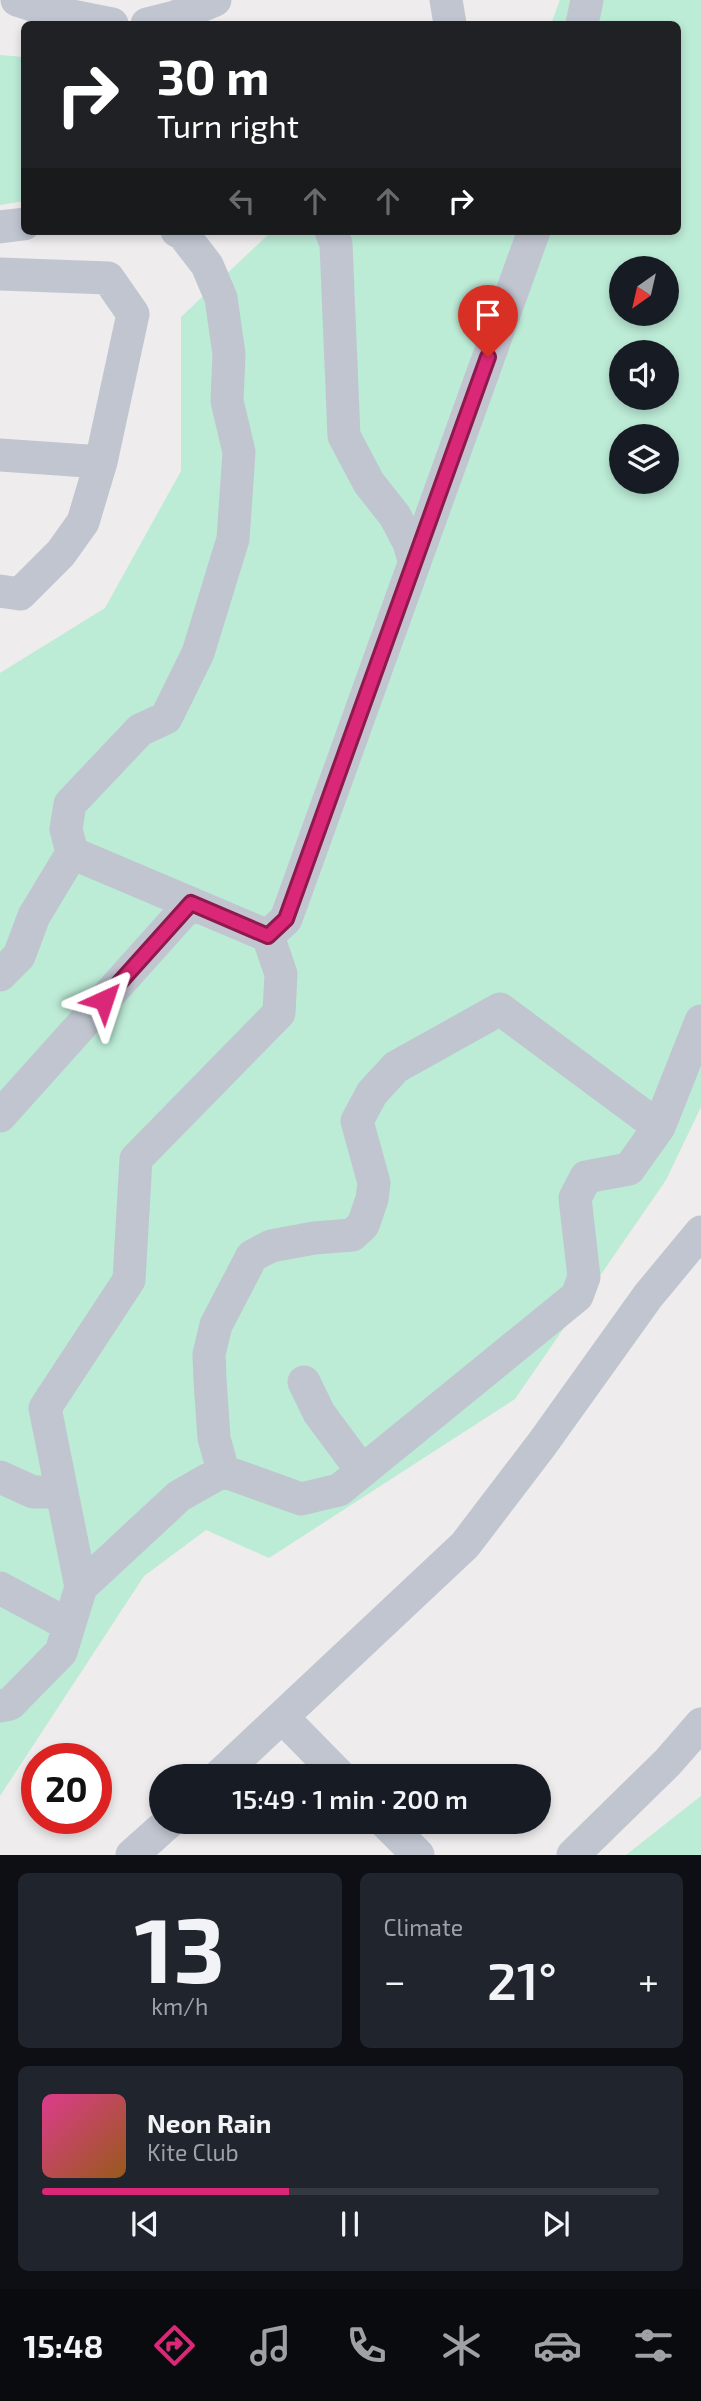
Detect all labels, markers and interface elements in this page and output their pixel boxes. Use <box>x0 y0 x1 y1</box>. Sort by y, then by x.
text: 30 m <box>157 46 269 105</box>
icon: right <box>42 49 133 140</box>
text: Turn right <box>157 106 299 144</box>
icon: left <box>223 182 261 220</box>
icon: ahead <box>296 182 334 220</box>
icon: ahead <box>369 182 407 220</box>
icon: right <box>442 182 480 220</box>
north arrow <box>609 256 679 326</box>
map controls <box>609 256 679 494</box>
pin <box>458 285 518 357</box>
icon: arrive <box>469 296 507 334</box>
button: sound <box>609 340 679 410</box>
button: layers <box>609 424 679 494</box>
position arrow <box>67 963 141 1037</box>
speed limit sign: 20 <box>21 1743 112 1834</box>
text: 15:49 · 1 min · 200 m <box>232 1783 468 1814</box>
text: 13 <box>134 1892 225 2001</box>
text: Climate <box>384 1913 463 1941</box>
text: 21° <box>487 1948 557 2010</box>
text: − <box>384 1957 406 2003</box>
text: + <box>638 1957 659 2003</box>
text: km/h <box>151 1992 208 2020</box>
text: Neon Rain <box>147 2107 271 2138</box>
text: Kite Club <box>147 2138 239 2166</box>
icon: previous <box>126 2205 164 2243</box>
icon: pause <box>331 2205 369 2243</box>
icon: next <box>537 2205 575 2243</box>
icon: directions <box>150 2321 199 2370</box>
icon: music <box>246 2321 295 2370</box>
icon: phone <box>342 2321 391 2370</box>
icon: climate <box>437 2321 486 2370</box>
icon: car <box>533 2321 582 2370</box>
icon: filters <box>629 2321 678 2370</box>
text: 15:48 <box>23 2326 103 2364</box>

